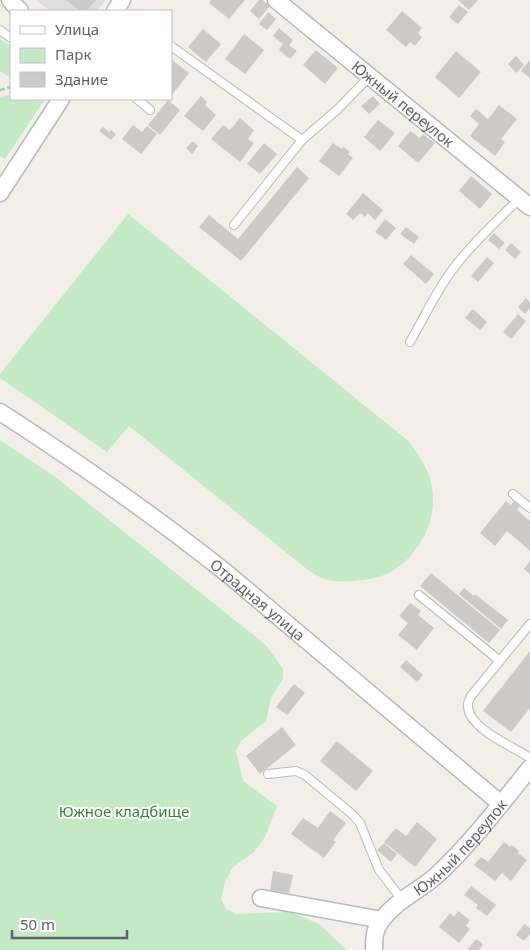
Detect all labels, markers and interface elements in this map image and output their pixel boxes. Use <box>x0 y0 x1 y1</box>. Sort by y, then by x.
legend <box>10 10 172 100</box>
text: Улица <box>55 19 99 39</box>
text: Парк <box>55 44 91 64</box>
street label: Южный переулок <box>348 56 459 151</box>
text: Здание <box>55 69 108 89</box>
street label: Отрадная улица <box>206 554 309 645</box>
street label: Южный переулок <box>409 795 511 900</box>
park label: Южное кладбище <box>59 801 189 821</box>
scale bar <box>12 908 128 940</box>
text: 50 m <box>20 914 55 934</box>

